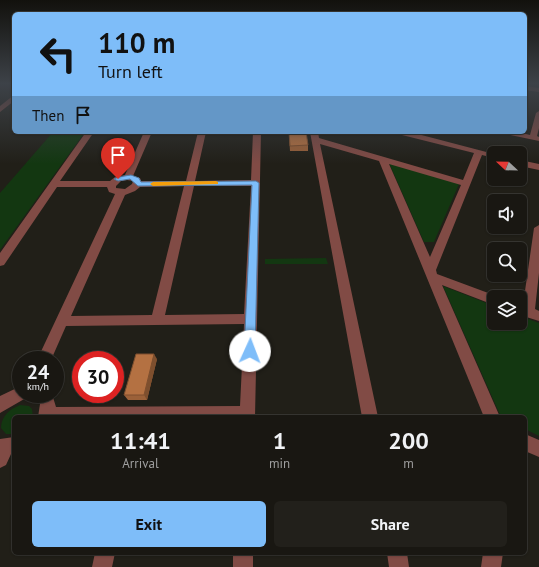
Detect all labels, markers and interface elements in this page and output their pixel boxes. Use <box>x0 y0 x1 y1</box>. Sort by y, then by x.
text: 110 m <box>98 24 175 61</box>
icon: left <box>32 28 84 80</box>
text: Turn left <box>98 60 163 83</box>
icon: arrive <box>72 104 94 126</box>
text: Then <box>32 106 64 125</box>
pin <box>101 138 135 179</box>
icon: arrive <box>107 144 129 166</box>
north arrow <box>487 146 527 186</box>
map controls <box>487 146 527 330</box>
button: sound <box>487 194 527 234</box>
button: search <box>487 242 527 282</box>
button: layers <box>487 290 527 330</box>
position arrow <box>229 330 271 372</box>
speed limit sign: 30 <box>72 351 124 403</box>
text: 24 <box>27 359 49 385</box>
text: km/h <box>27 380 49 393</box>
text: 11:41 <box>110 425 171 456</box>
text: 1 <box>273 425 286 456</box>
text: 200 <box>388 425 429 456</box>
text: Arrival <box>122 455 159 472</box>
text: min <box>269 455 290 472</box>
text: m <box>403 455 414 472</box>
button: Exit <box>32 501 266 547</box>
button: Share <box>274 501 507 547</box>

